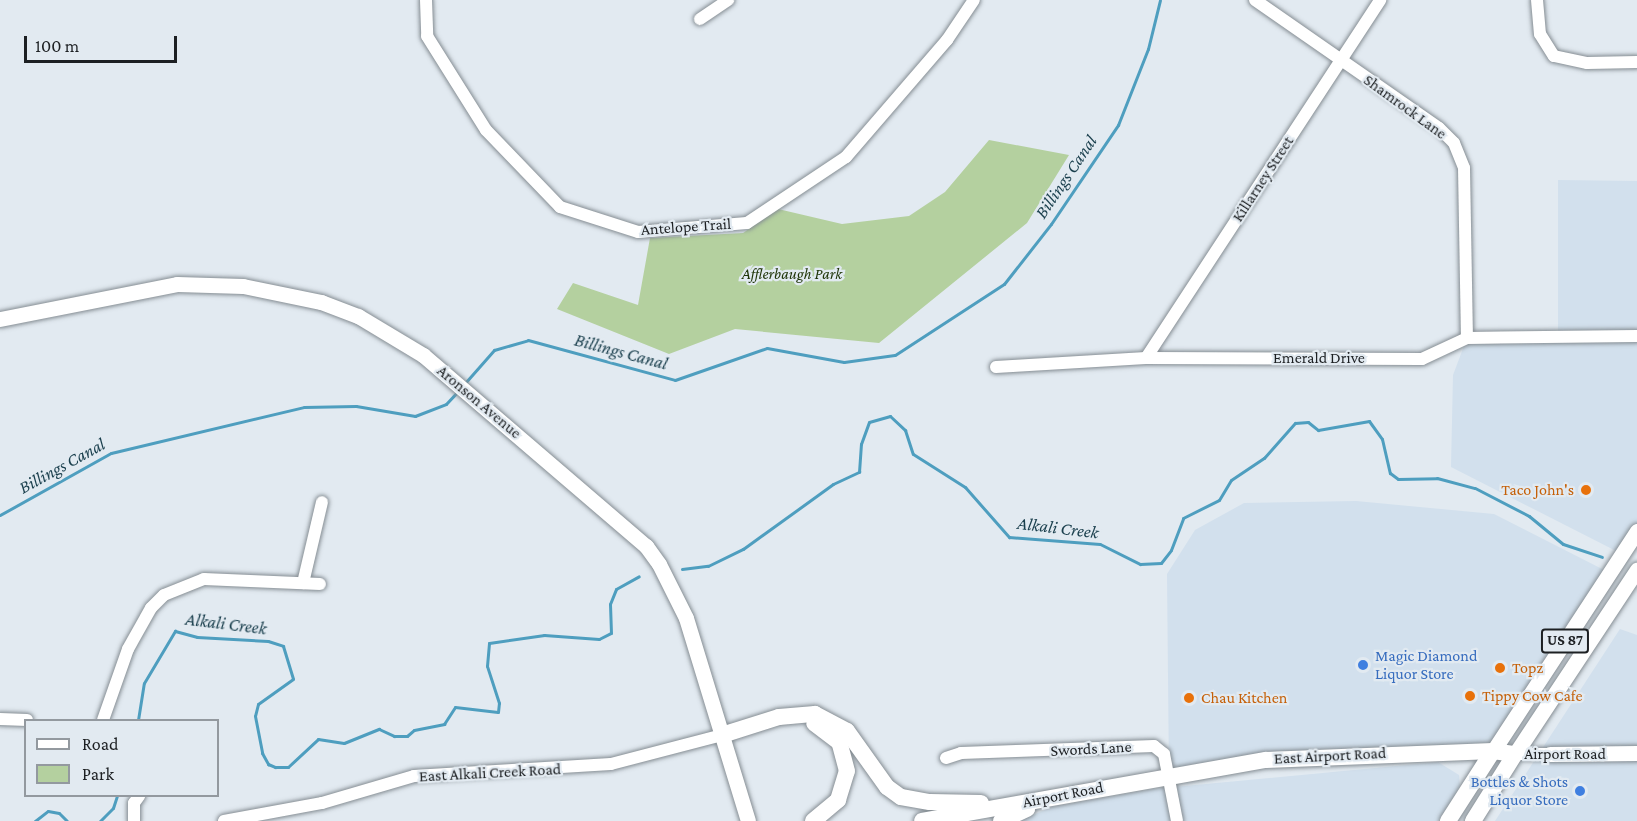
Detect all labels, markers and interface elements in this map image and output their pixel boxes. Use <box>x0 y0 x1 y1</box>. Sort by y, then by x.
scale bar <box>27 24 180 62</box>
text: 100 m <box>35 36 79 56</box>
street label: Shamrock Lane <box>1360 70 1450 144</box>
water label: Billings Canal <box>1030 131 1102 223</box>
street label: Killarney Street <box>1228 133 1298 225</box>
street label: Antelope Trail <box>640 214 732 240</box>
park label: Afflerbaugh Park <box>742 264 842 284</box>
water label: Billings Canal <box>572 329 670 375</box>
street label: Emerald Drive <box>1273 348 1365 368</box>
street label: Aronson Avenue <box>433 361 525 443</box>
water label: Billings Canal <box>15 433 109 499</box>
place label: Taco John's <box>1501 480 1574 500</box>
marker: Taco John's <box>1579 483 1593 497</box>
water label: Alkali Creek <box>1016 512 1100 544</box>
water label: Alkali Creek <box>184 608 268 640</box>
road number: US 87 <box>1540 629 1590 653</box>
place label: Magic Diamond Liquor Store <box>1375 646 1477 684</box>
marker: Magic Diamond Liquor Store <box>1356 658 1370 672</box>
place label: Topz <box>1512 658 1543 678</box>
marker: Topz <box>1493 661 1507 675</box>
place label: Tippy Cow Cafe <box>1482 686 1582 706</box>
place label: Chau Kitchen <box>1201 688 1287 708</box>
marker: Tippy Cow Cafe <box>1463 689 1477 703</box>
marker: Chau Kitchen <box>1182 691 1196 705</box>
legend <box>24 719 219 797</box>
text: Road <box>82 734 119 754</box>
street label: Swords Lane <box>1050 737 1132 761</box>
street label: East Airport Road <box>1273 743 1387 769</box>
street label: Airport Road <box>1524 744 1606 764</box>
street label: East Alkali Creek Road <box>418 760 562 786</box>
text: Park <box>82 764 114 784</box>
place label: Bottles & Shots Liquor Store <box>1471 772 1568 810</box>
street label: Airport Road <box>1021 778 1105 812</box>
marker: Bottles & Shots Liquor Store <box>1573 784 1587 798</box>

